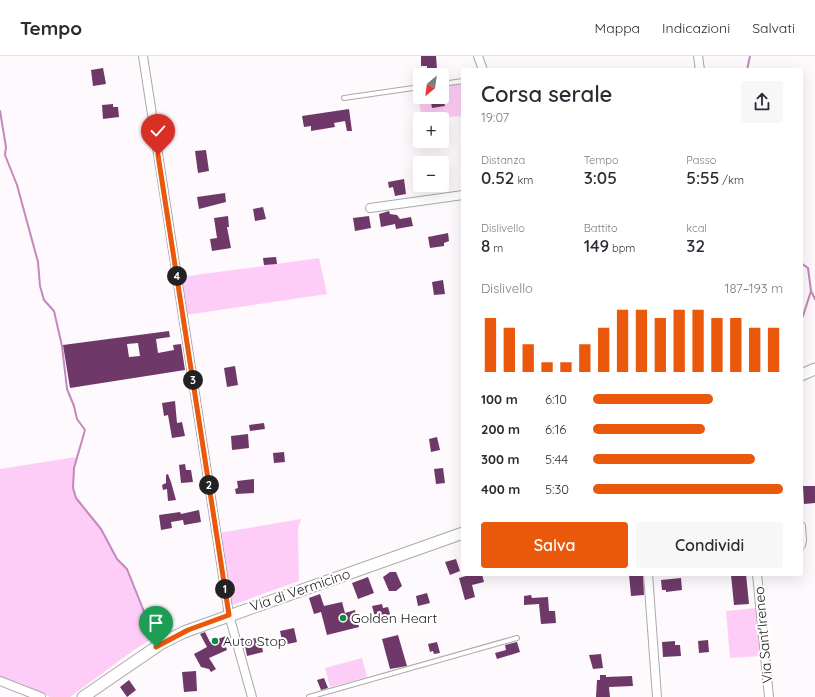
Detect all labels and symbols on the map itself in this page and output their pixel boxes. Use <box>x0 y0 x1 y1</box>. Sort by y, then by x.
north arrow <box>413 68 449 104</box>
pin <box>141 114 175 155</box>
pin: 4 <box>167 266 187 286</box>
pin: 3 <box>183 370 203 390</box>
pin: 2 <box>199 475 219 495</box>
street label: Via di Vermicino <box>248 564 352 616</box>
pin: 1 <box>215 579 235 599</box>
street label: Via Sant'Ireneo <box>750 586 776 684</box>
pin <box>139 606 173 647</box>
place label: Golden Heart <box>351 609 437 627</box>
marker: Golden Heart <box>338 613 348 623</box>
place label: Auto Stop <box>223 632 286 650</box>
marker: Auto Stop <box>210 636 220 646</box>

